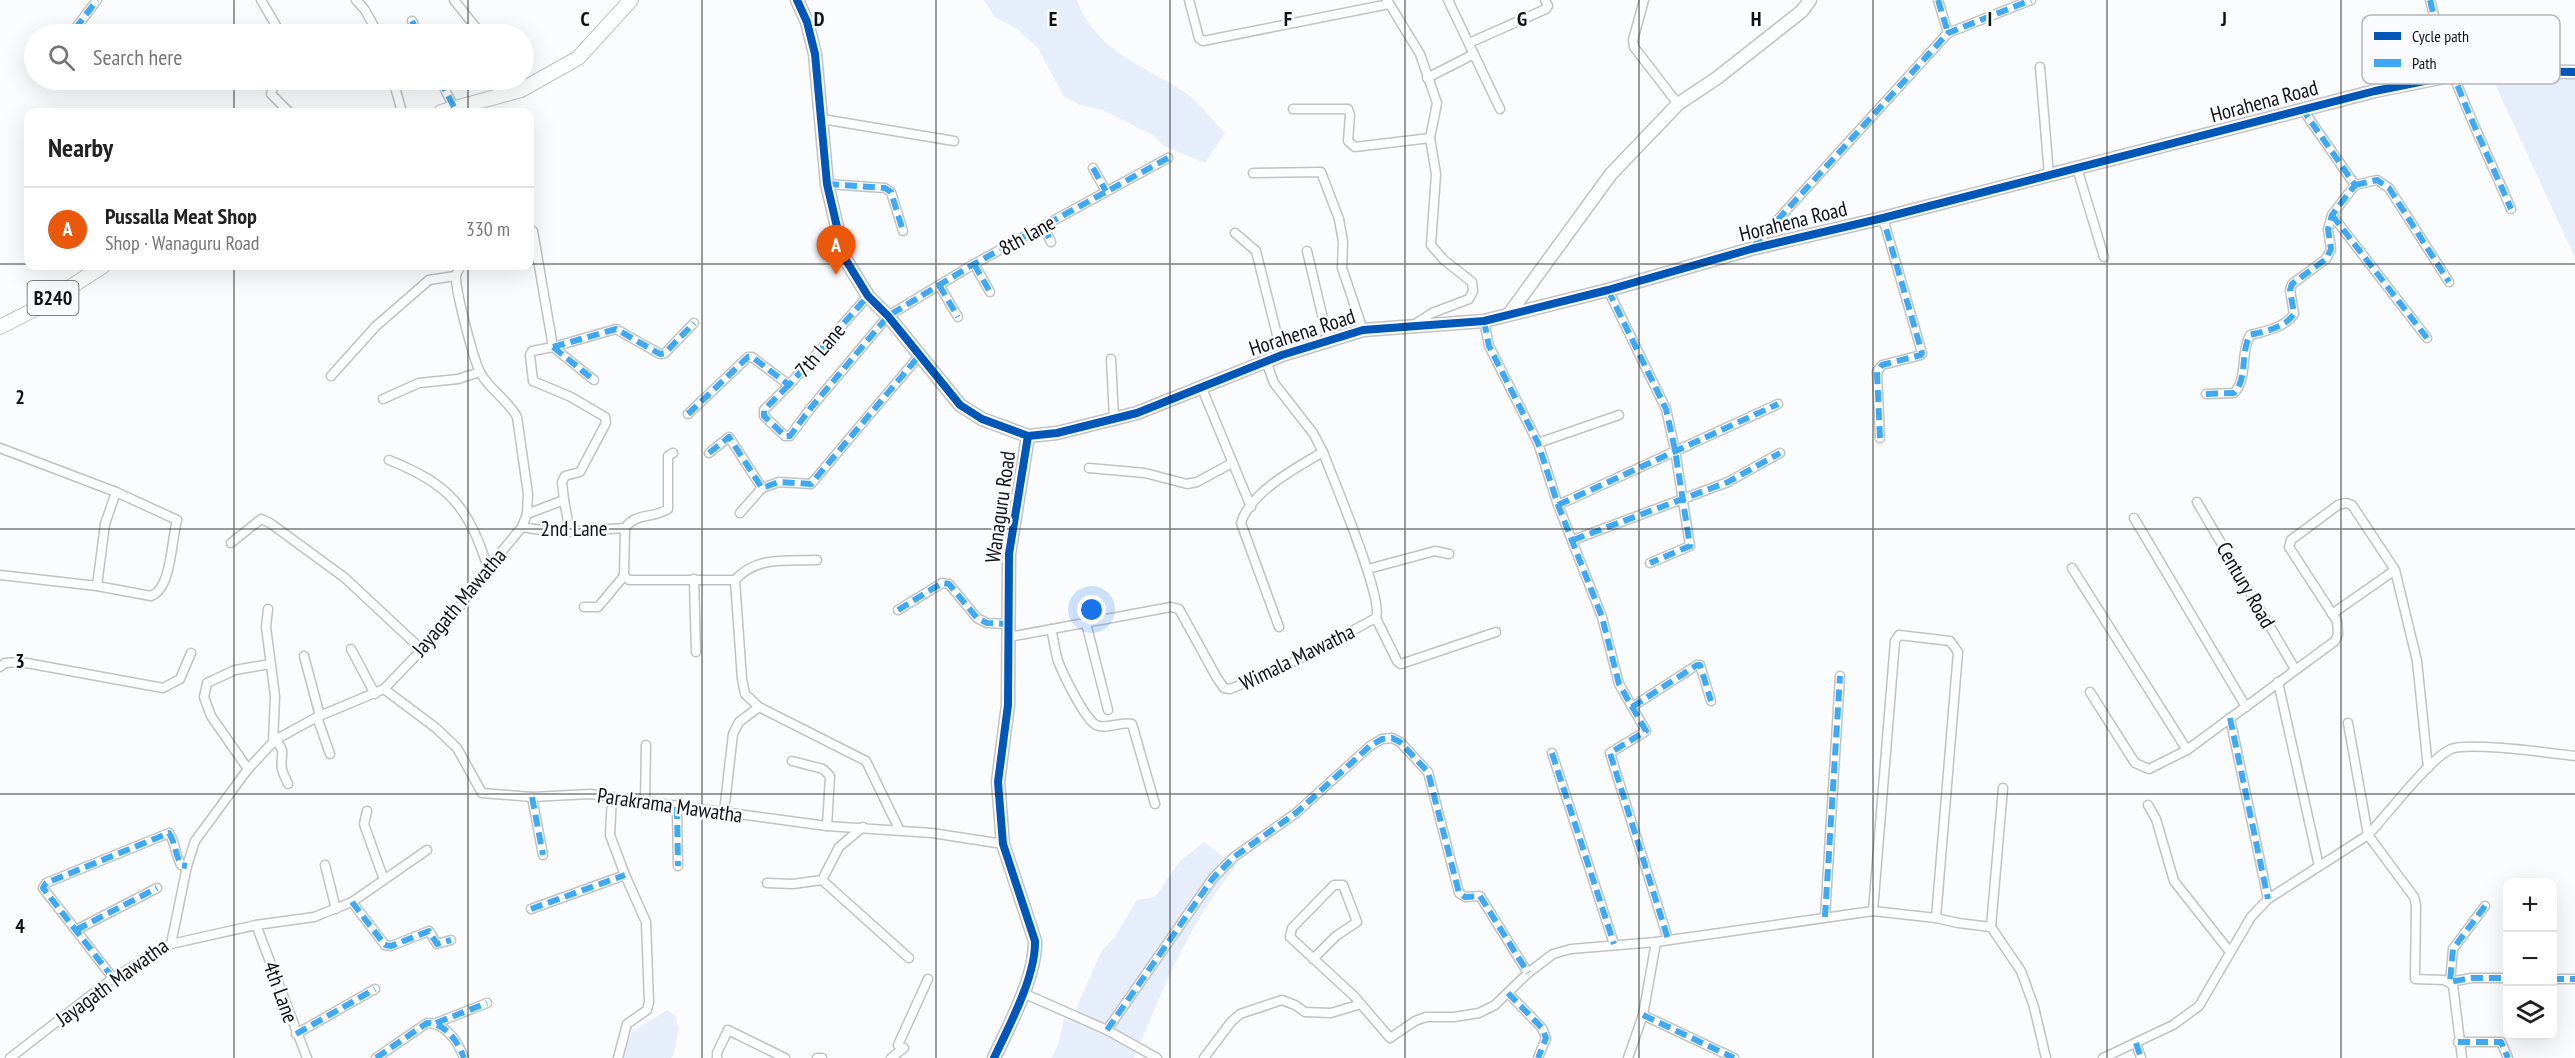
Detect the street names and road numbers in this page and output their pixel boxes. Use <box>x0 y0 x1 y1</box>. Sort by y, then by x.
street label: Horahena Road <box>2207 74 2321 128</box>
street label: Horahena Road <box>1736 195 1850 247</box>
street label: 8th lane <box>994 209 1060 261</box>
road number: B240 <box>28 281 78 315</box>
street label: Horahena Road <box>1245 302 1359 362</box>
street label: 7th Lane <box>789 317 851 383</box>
street label: Wanaguru Road <box>979 449 1021 565</box>
street label: 2nd Lane <box>541 515 607 542</box>
street label: Century Road <box>2211 537 2281 633</box>
street label: Jayagath Mawatha <box>405 543 512 662</box>
street label: Wimala Mawatha <box>1235 618 1359 696</box>
street label: Parakrama Mawatha <box>596 781 744 829</box>
street label: Jayagath Mawatha <box>50 932 174 1033</box>
street label: 4th Lane <box>257 957 305 1027</box>

